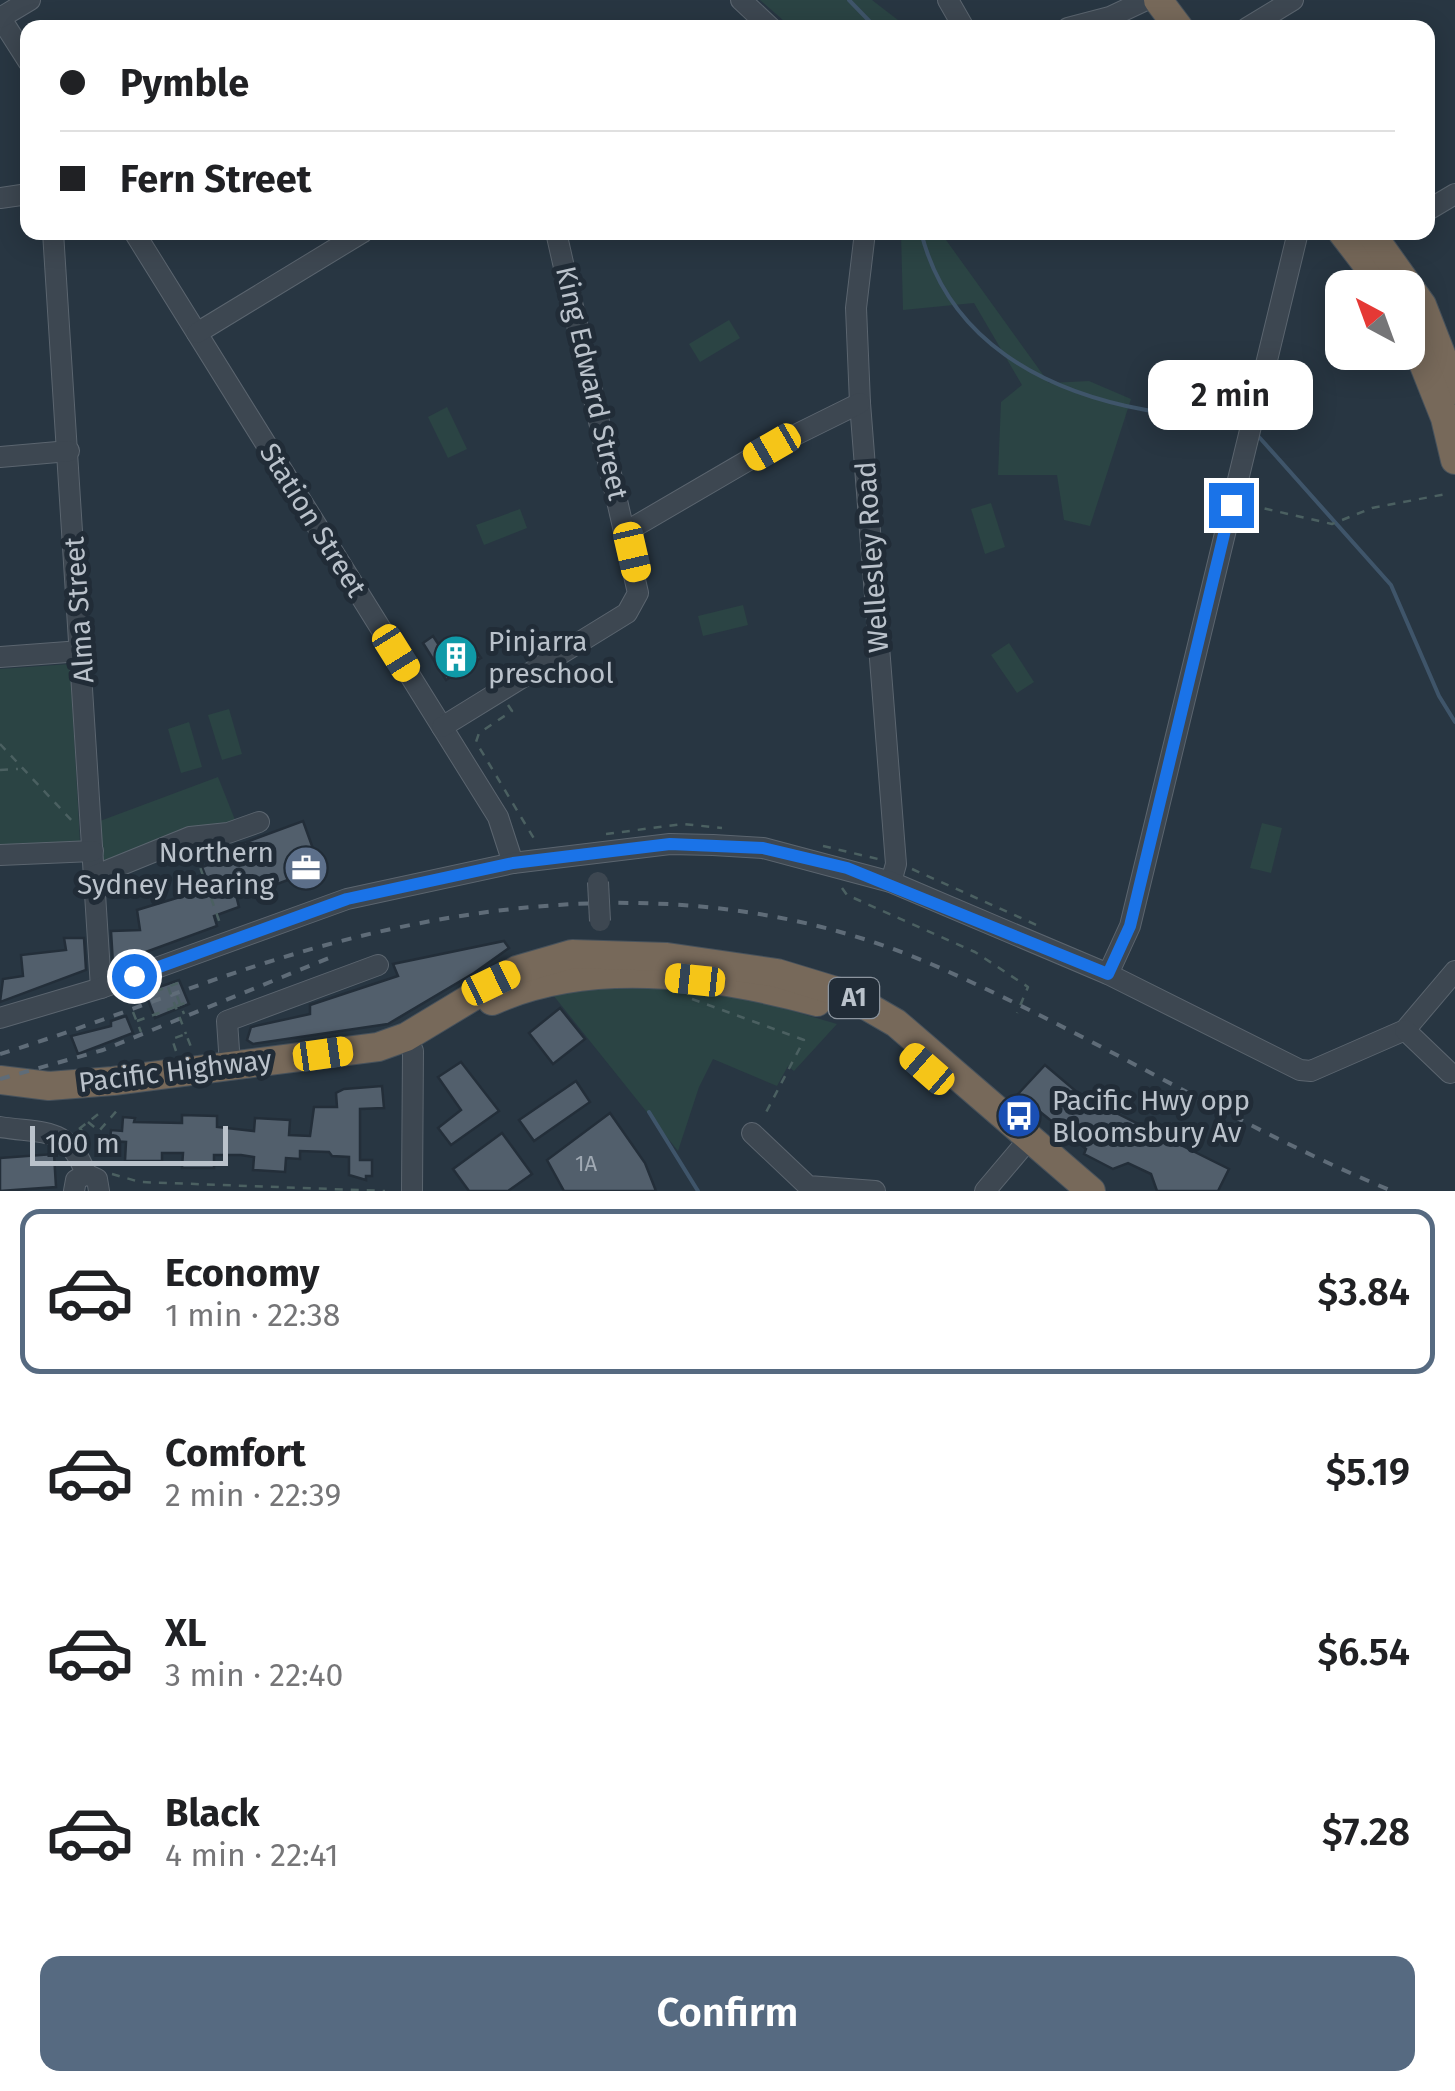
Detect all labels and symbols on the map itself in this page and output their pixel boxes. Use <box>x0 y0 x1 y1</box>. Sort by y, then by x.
street label: King Edward Street <box>549 263 635 504</box>
north arrow <box>1325 270 1425 370</box>
callout: 2 min <box>1148 360 1314 430</box>
car <box>739 419 805 475</box>
street label: Station Street <box>253 437 374 604</box>
street label: Wellesley Road <box>849 460 895 654</box>
route end <box>1209 483 1254 528</box>
car <box>611 519 653 585</box>
street label: Alma Street <box>57 535 101 684</box>
car <box>367 620 425 686</box>
place label: Pinjarra preschool <box>488 625 614 690</box>
building icon: Pinjarra preschool <box>433 634 479 680</box>
place label: Northern Sydney Hearing <box>77 836 274 901</box>
office icon: Northern Sydney Hearing <box>283 845 329 891</box>
route start <box>112 954 157 999</box>
car <box>457 956 525 1010</box>
car <box>664 962 726 998</box>
road number: A1 <box>829 978 879 1018</box>
car <box>291 1035 355 1073</box>
car <box>895 1038 959 1100</box>
street label: Pacific Highway <box>77 1043 274 1099</box>
place label: Pacific Hwy opp Bloomsbury Av <box>1052 1084 1250 1149</box>
bus stop icon: Pacific Hwy opp Bloomsbury Av <box>996 1093 1042 1139</box>
scale bar <box>30 1121 228 1166</box>
house number: 1A <box>575 1150 597 1177</box>

